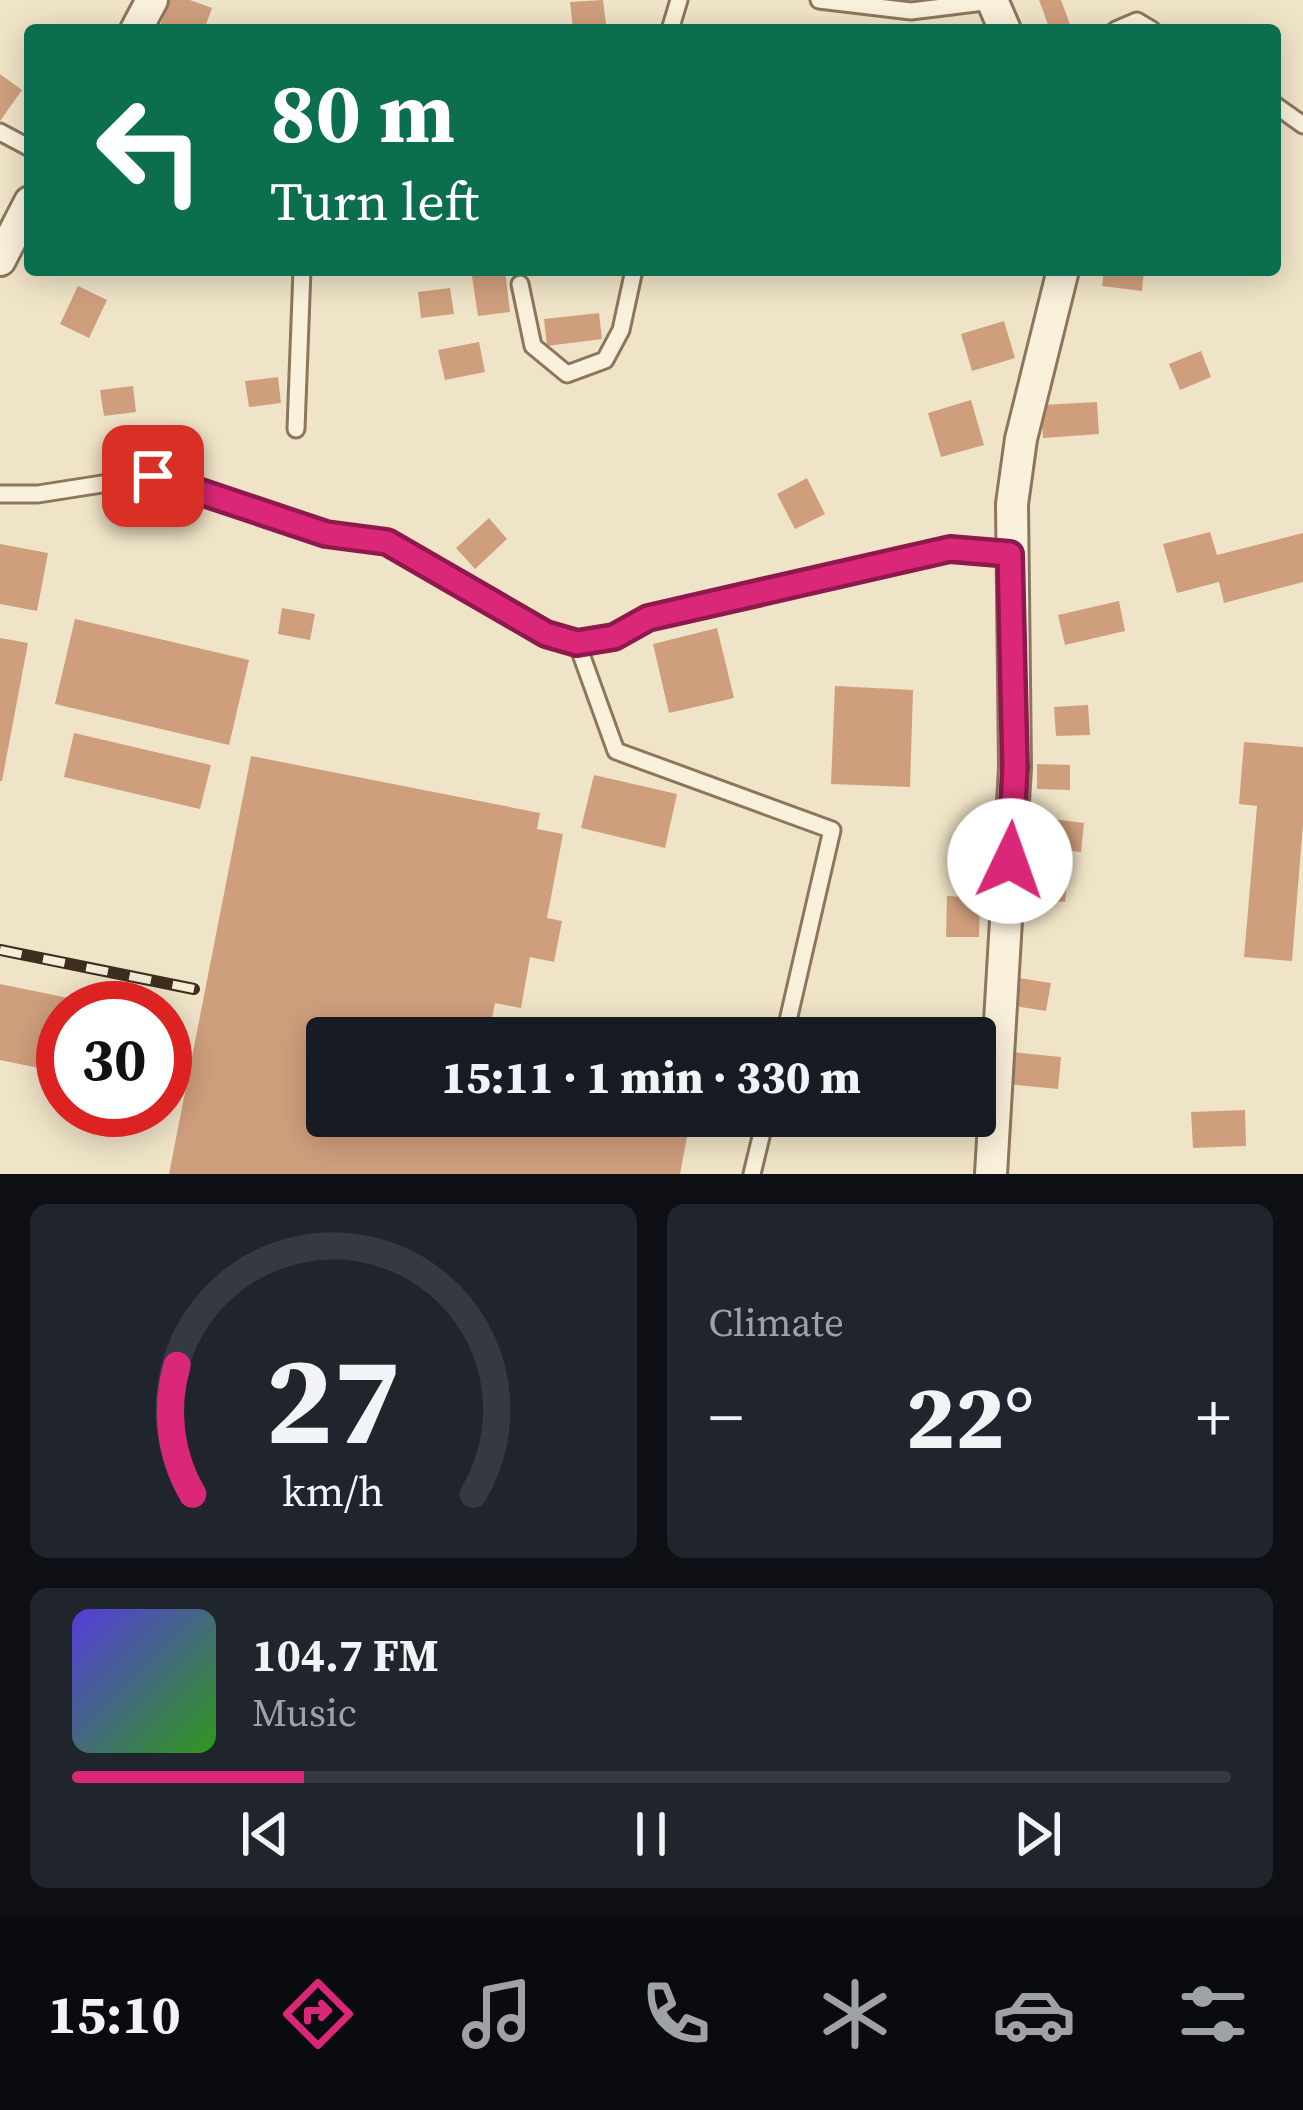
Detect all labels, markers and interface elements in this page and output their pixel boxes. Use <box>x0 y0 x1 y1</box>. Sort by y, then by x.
text: 80 m <box>270 55 455 170</box>
icon: left <box>72 72 228 228</box>
text: Turn left <box>270 164 479 238</box>
pin <box>102 425 204 527</box>
icon: arrive <box>120 443 186 509</box>
position arrow <box>947 798 1073 924</box>
speed limit sign: 30 <box>36 981 192 1137</box>
text: 15:11 · 1 min · 330 m <box>441 1046 861 1108</box>
text: Climate <box>709 1296 844 1349</box>
text: 27 <box>266 1314 401 1485</box>
text: 22° <box>905 1355 1034 1478</box>
text: − <box>709 1372 743 1462</box>
text: + <box>1196 1372 1231 1462</box>
text: km/h <box>282 1462 384 1520</box>
text: 104.7 FM <box>252 1624 439 1686</box>
text: Music <box>252 1686 357 1739</box>
icon: previous <box>232 1801 298 1867</box>
icon: pause <box>618 1801 684 1867</box>
icon: next <box>1005 1801 1071 1867</box>
icon: directions <box>276 1972 360 2056</box>
icon: music <box>455 1972 539 2056</box>
icon: phone <box>634 1972 718 2056</box>
icon: climate <box>813 1972 897 2056</box>
icon: car <box>992 1972 1076 2056</box>
icon: filters <box>1171 1972 1255 2056</box>
text: 15:10 <box>48 1977 181 2051</box>

